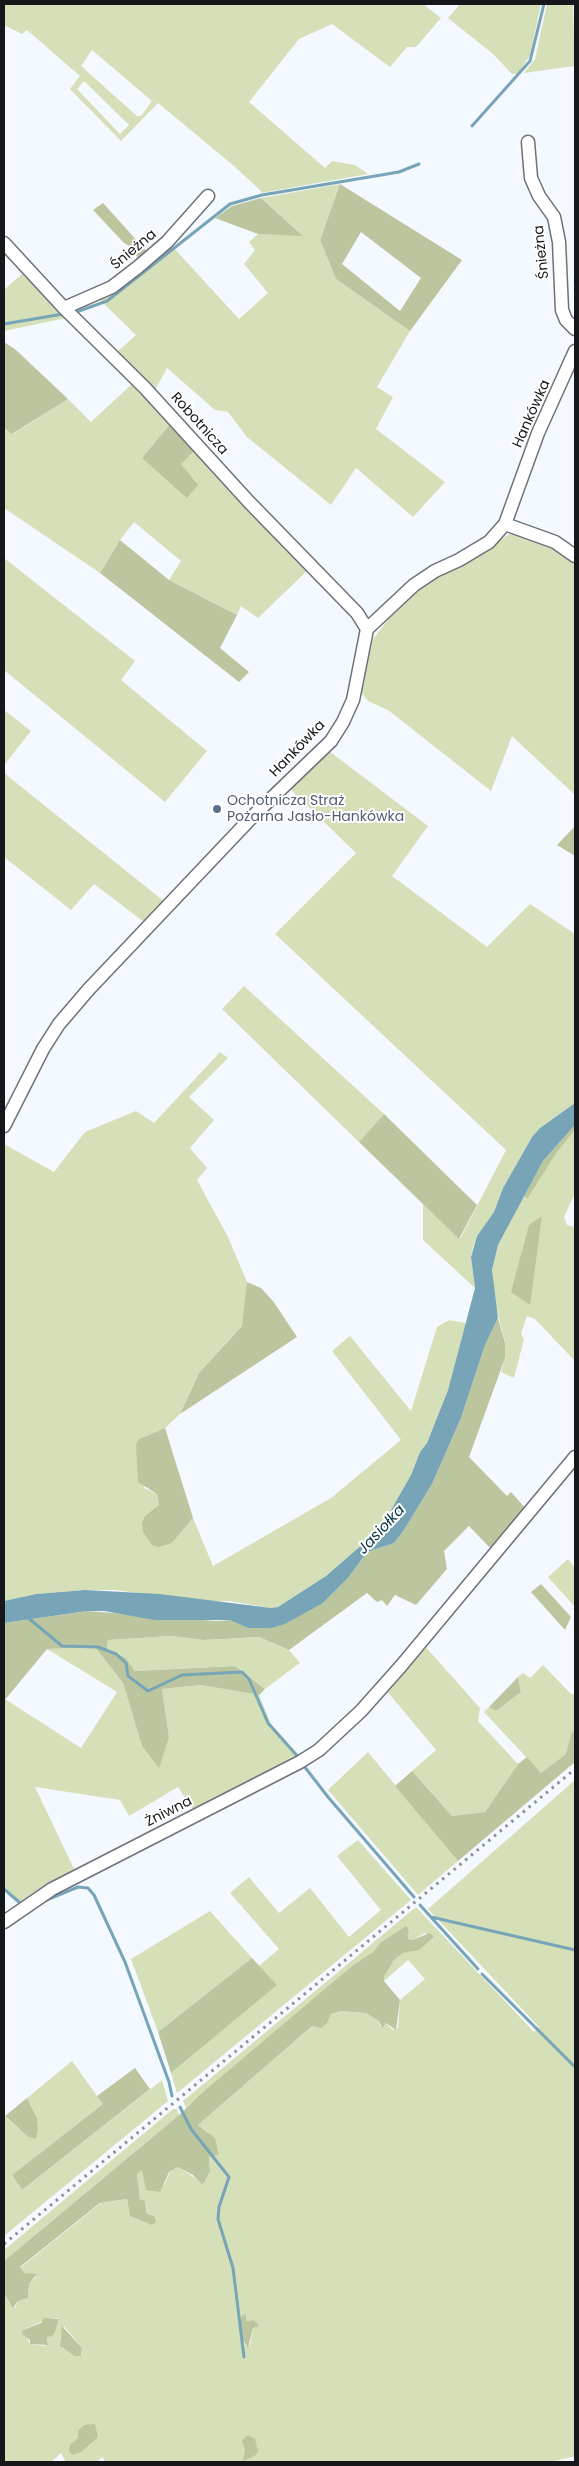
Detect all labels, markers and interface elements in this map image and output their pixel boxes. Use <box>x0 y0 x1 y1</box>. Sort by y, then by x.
street label: Śnieżna <box>531 224 553 280</box>
street label: Śnieżna <box>108 226 160 274</box>
street label: Hankówka <box>510 377 554 451</box>
street label: Robotnicza <box>167 389 231 459</box>
street label: Hankówka <box>267 717 329 781</box>
place label: Ochotnicza Straż Pożarna Jasło-Hankówka <box>227 793 404 826</box>
marker: Ochotnicza Straż Pożarna Jasło-Hankówka <box>211 803 223 815</box>
water label: Jasiołka <box>355 1502 409 1558</box>
street label: Żniwna <box>143 1793 195 1831</box>

